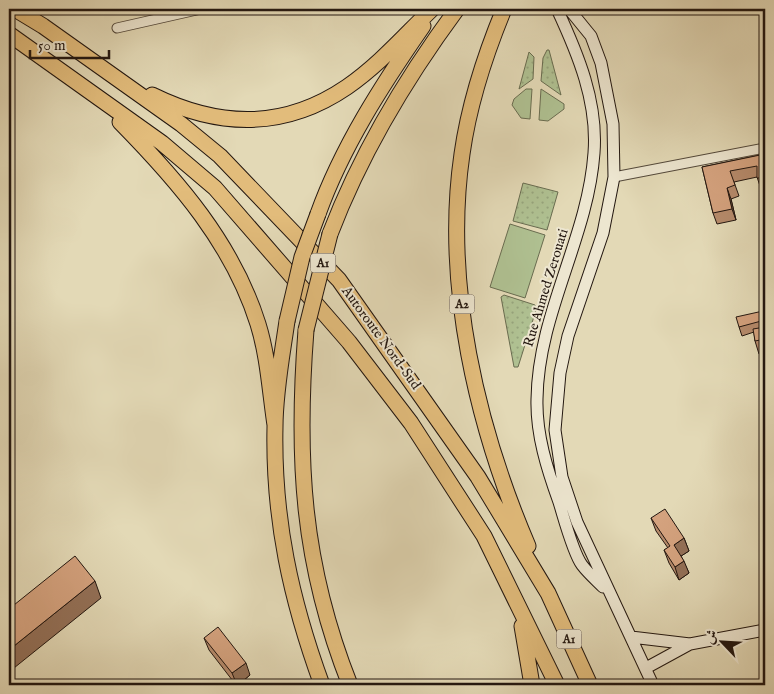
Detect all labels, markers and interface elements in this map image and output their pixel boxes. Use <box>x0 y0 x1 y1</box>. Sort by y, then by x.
scale bar <box>30 28 109 60</box>
text: 50 m <box>38 36 66 55</box>
street label: Rue Ahmed Zerouati <box>519 226 573 349</box>
road number: A1 <box>310 254 336 272</box>
street label: Autoroute Nord-Sud <box>337 282 425 394</box>
road number: A2 <box>450 294 474 314</box>
north arrow <box>696 616 746 666</box>
text: ش <box>700 627 722 647</box>
road number: A1 <box>556 630 582 648</box>

